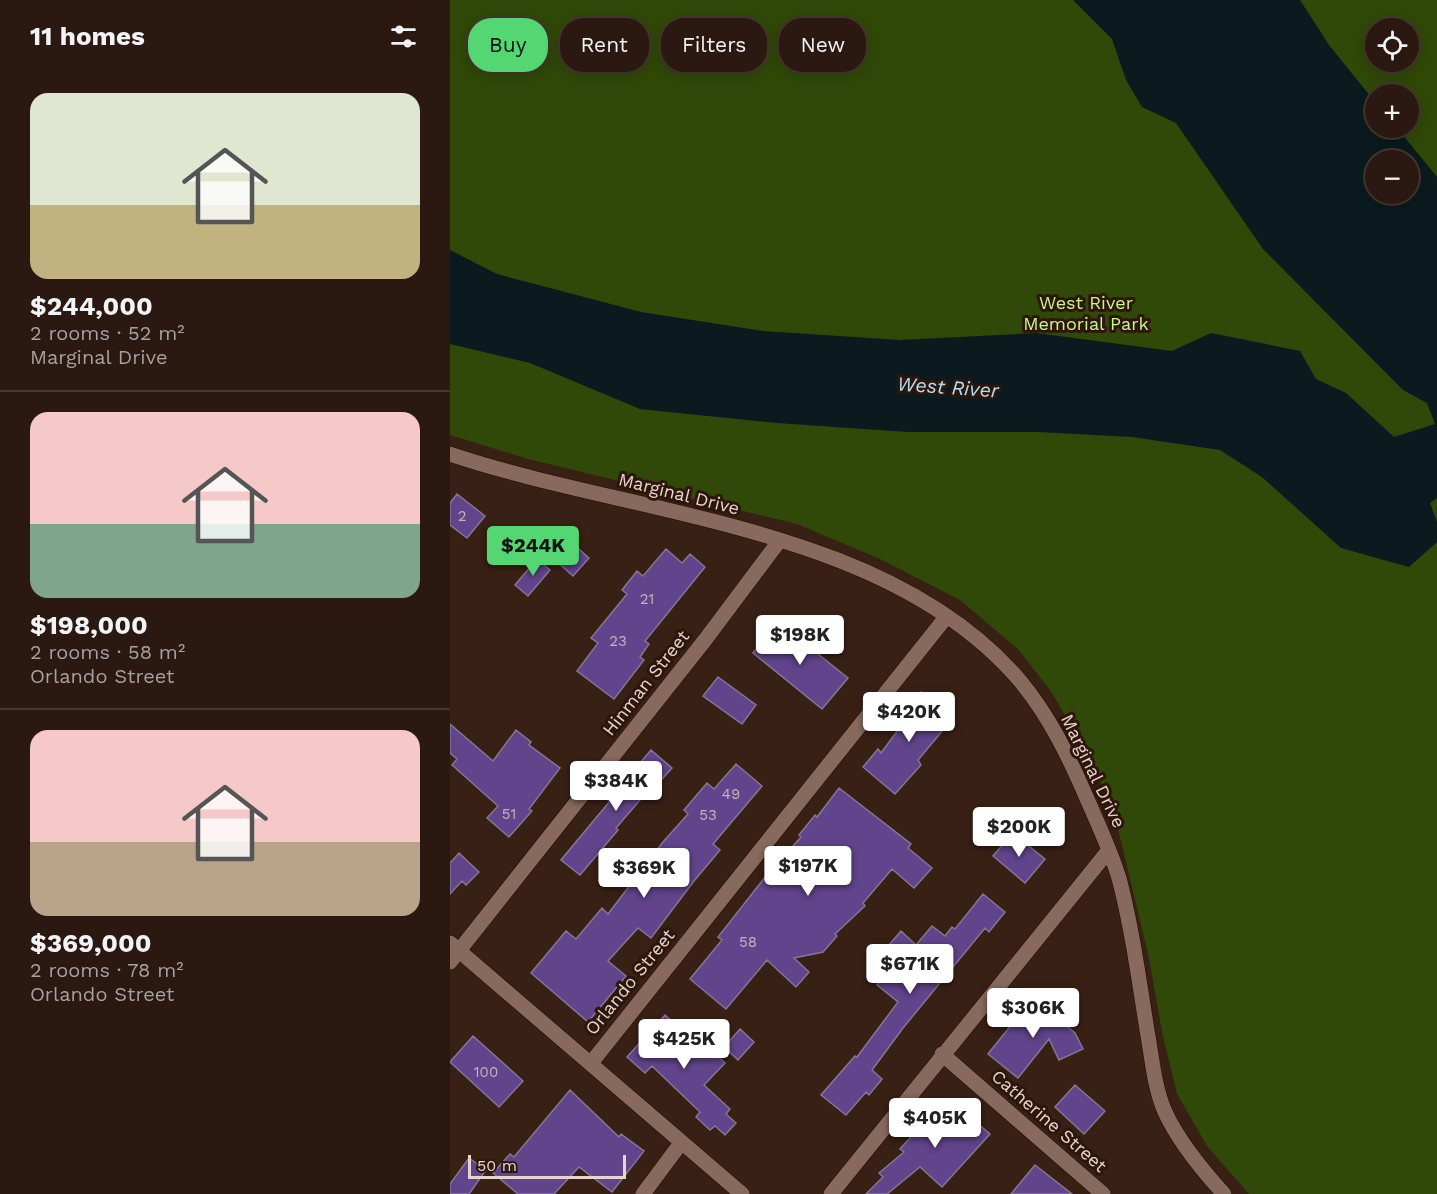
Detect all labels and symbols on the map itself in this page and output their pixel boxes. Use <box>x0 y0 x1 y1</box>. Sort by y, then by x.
park label: West River Memorial Park <box>1023 292 1149 334</box>
water label: West River <box>896 371 1001 403</box>
street label: Marginal Drive <box>617 468 742 519</box>
house number: 2 <box>458 507 466 525</box>
pin: $244K <box>491 526 575 577</box>
house number: 21 <box>640 590 654 608</box>
pin: $198K <box>758 615 842 666</box>
street label: Hinman Street <box>598 625 694 740</box>
house number: 23 <box>609 632 627 650</box>
pin: $420K <box>867 692 951 743</box>
street label: Marginal Drive <box>1057 711 1130 831</box>
pin: $384K <box>574 761 658 812</box>
house number: 49 <box>722 785 740 803</box>
house number: 51 <box>502 805 516 823</box>
house number: 53 <box>699 806 717 824</box>
pin: $200K <box>977 807 1061 858</box>
pin: $197K <box>766 846 850 897</box>
pin: $369K <box>602 848 686 899</box>
street label: Orlando Street <box>581 924 679 1039</box>
house number: 58 <box>739 933 757 951</box>
pin: $671K <box>868 944 952 995</box>
pin: $306K <box>991 988 1075 1039</box>
pin: $425K <box>642 1019 726 1070</box>
house number: 100 <box>474 1063 498 1081</box>
street label: Catherine Street <box>988 1065 1111 1176</box>
pin: $405K <box>893 1098 977 1149</box>
scale bar <box>468 1152 626 1180</box>

